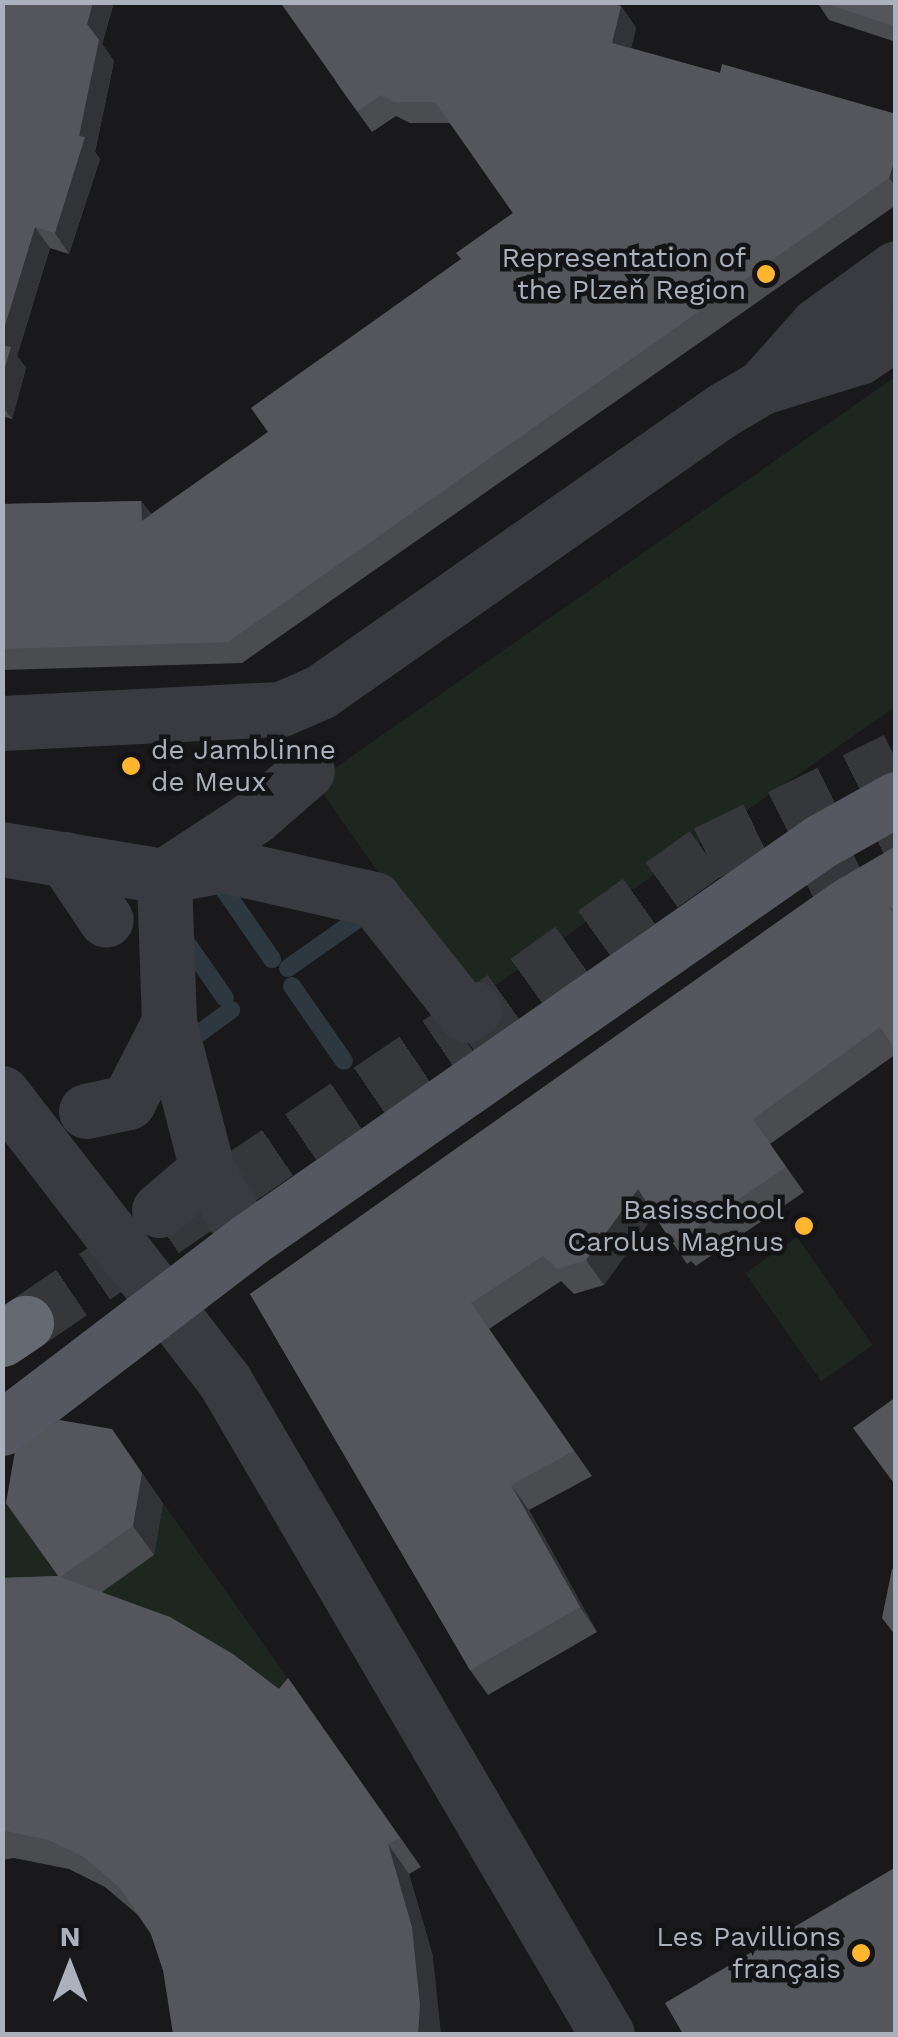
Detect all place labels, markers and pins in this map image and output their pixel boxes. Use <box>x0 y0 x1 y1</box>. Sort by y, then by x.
place label: Representation of the Plzeň Region <box>502 241 746 307</box>
marker: Representation of the Plzeň Region <box>755 263 777 285</box>
place label: de Jamblinne de Meux <box>151 733 337 799</box>
marker: de Jamblinne de Meux <box>120 755 142 777</box>
place label: Basisschool Carolus Magnus <box>567 1193 784 1259</box>
marker: Basisschool Carolus Magnus <box>793 1215 815 1237</box>
place label: Les Pavillions français <box>656 1920 841 1986</box>
marker: Les Pavillions français <box>850 1942 872 1964</box>

